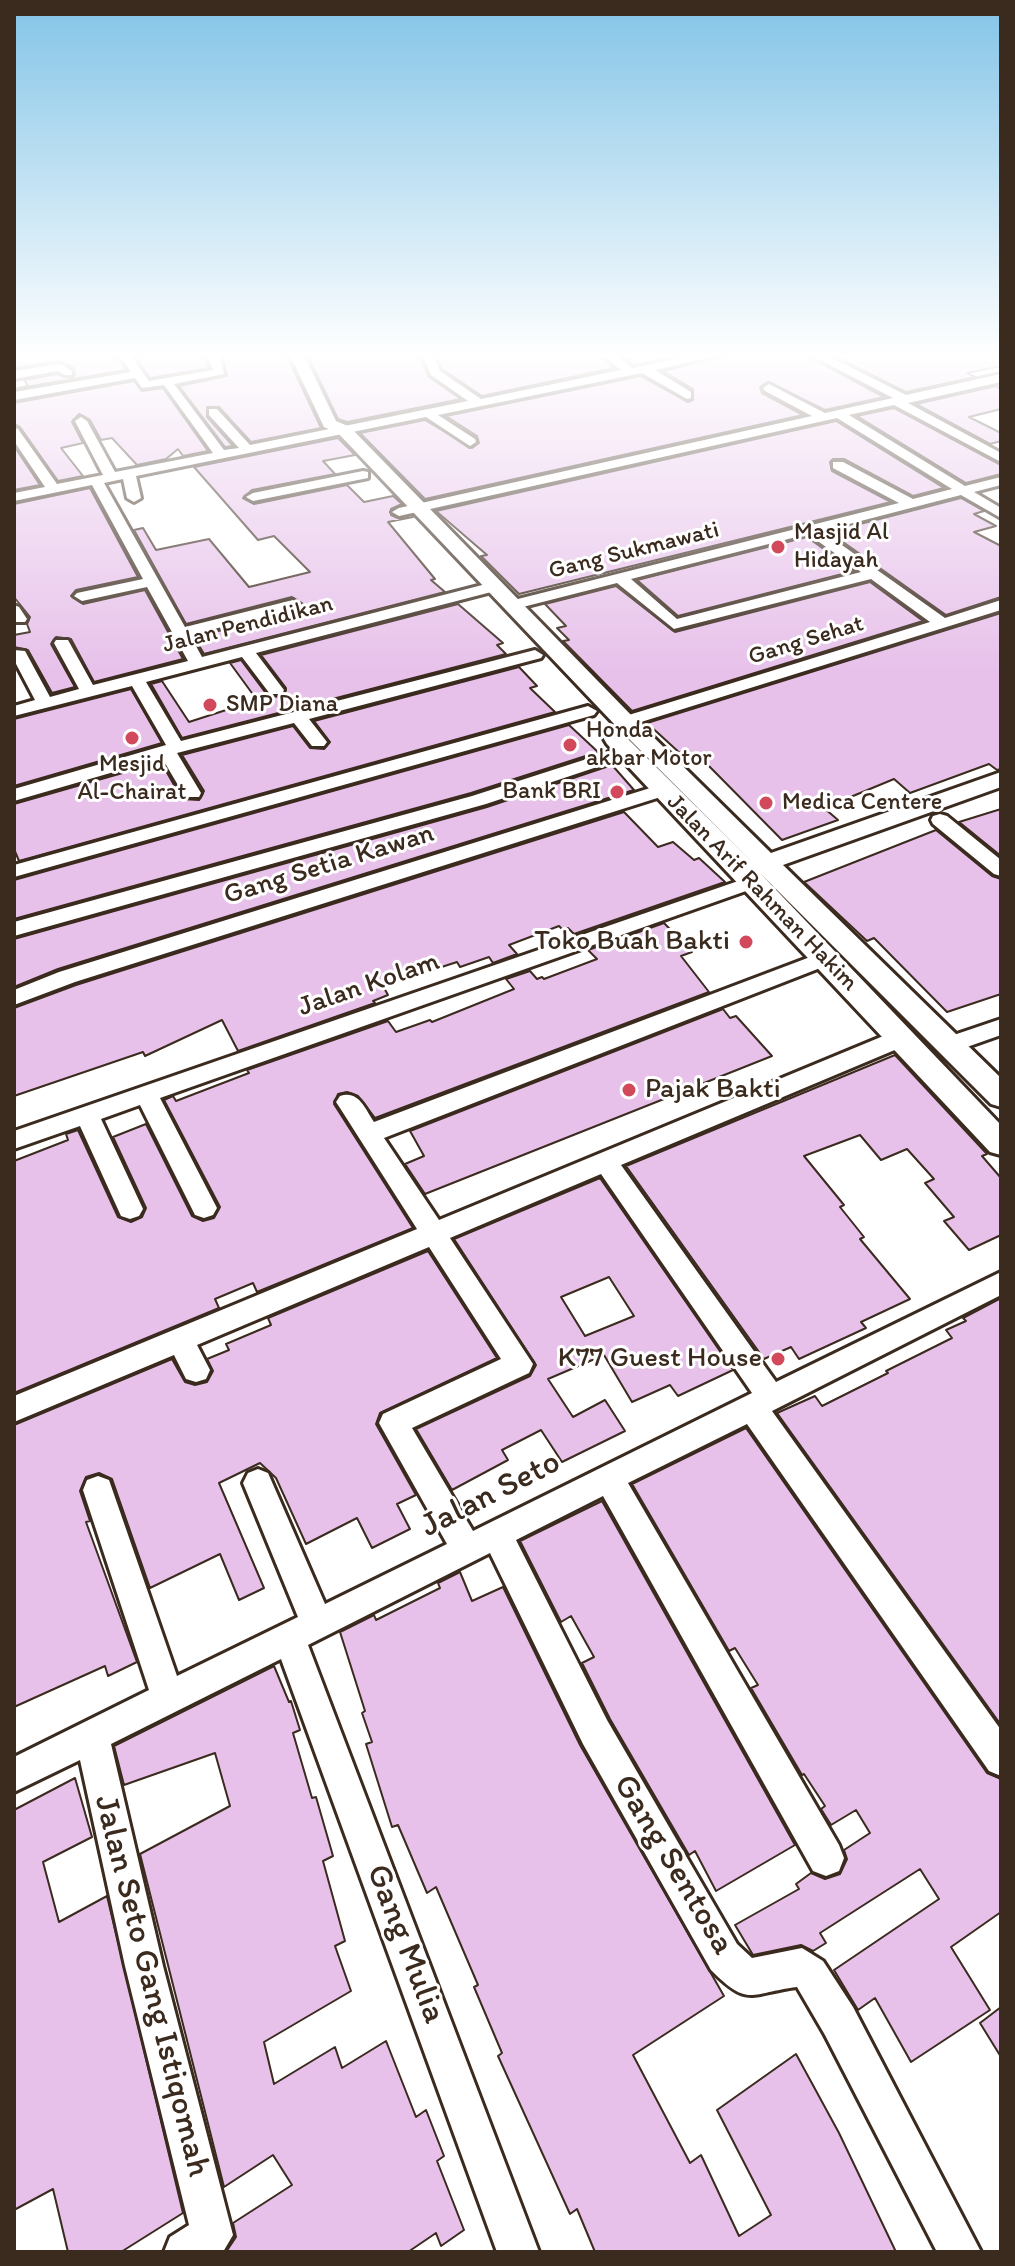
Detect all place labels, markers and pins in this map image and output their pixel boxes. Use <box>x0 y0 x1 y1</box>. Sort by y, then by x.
place label: Masjid Al Hidayah <box>794 519 889 575</box>
marker: Masjid Al Hidayah <box>769 538 787 556</box>
place label: SMP Diana <box>226 691 338 719</box>
marker: SMP Diana <box>201 696 219 714</box>
place label: Honda akbar Motor <box>586 717 711 773</box>
marker: Mesjid Al-Chairat <box>123 729 141 747</box>
marker: Honda akbar Motor <box>561 736 579 754</box>
place label: Mesjid Al-Chairat <box>77 751 187 807</box>
place label: Bank BRI <box>502 778 601 806</box>
marker: Bank BRI <box>608 783 626 801</box>
place label: Medica Centere <box>782 789 942 817</box>
marker: Medica Centere <box>757 794 775 812</box>
place label: Toko Buah Bakti <box>534 925 730 959</box>
marker: Toko Buah Bakti <box>737 933 755 951</box>
place label: Pajak Bakti <box>645 1073 781 1107</box>
marker: Pajak Bakti <box>620 1081 638 1099</box>
place label: K77 Guest House <box>558 1342 762 1376</box>
marker: K77 Guest House <box>769 1350 787 1368</box>

